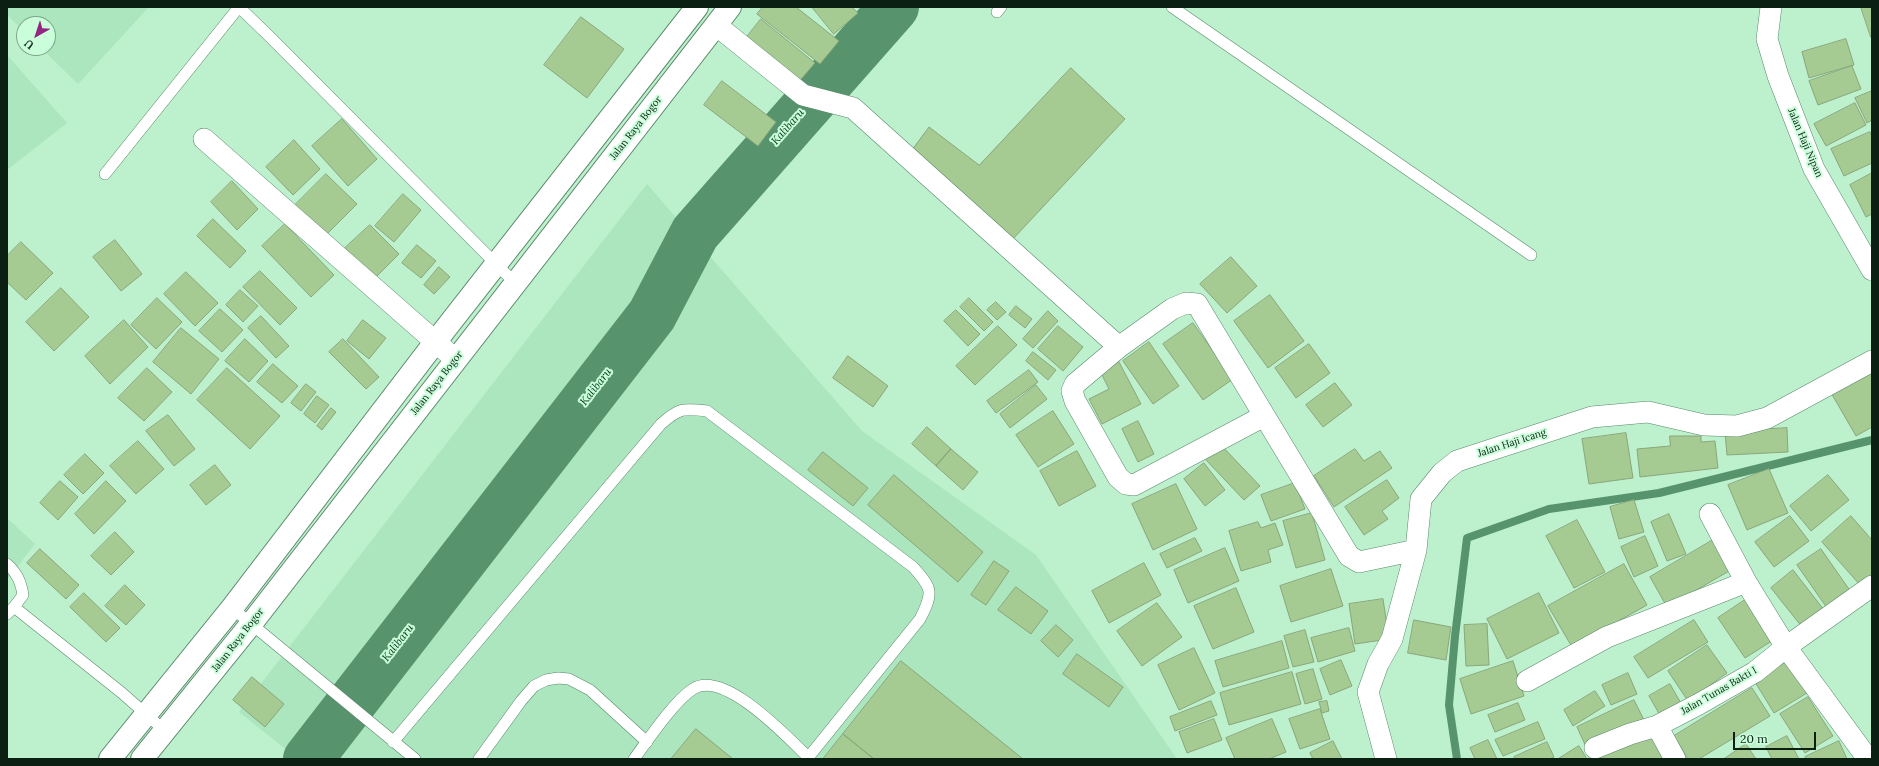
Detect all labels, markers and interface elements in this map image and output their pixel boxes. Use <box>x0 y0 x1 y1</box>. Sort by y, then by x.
north arrow <box>16 16 56 56</box>
text: U <box>21 36 37 53</box>
street label: Jalan Raya Bogor <box>607 94 665 162</box>
water label: Kalibaru <box>769 106 807 148</box>
street label: Jalan Haji Nipan <box>1785 107 1825 179</box>
street label: Jalan Raya Bogor <box>408 349 466 417</box>
water label: Kalibaru <box>578 366 614 408</box>
street label: Jalan Haji Icang <box>1476 426 1548 460</box>
street label: Jalan Raya Bogor <box>209 606 267 674</box>
water label: Kalibaru <box>380 622 416 664</box>
street label: Jalan Tunas Bakti I <box>1679 664 1759 718</box>
scale bar <box>1735 724 1818 750</box>
text: 20 m <box>1740 731 1768 746</box>

